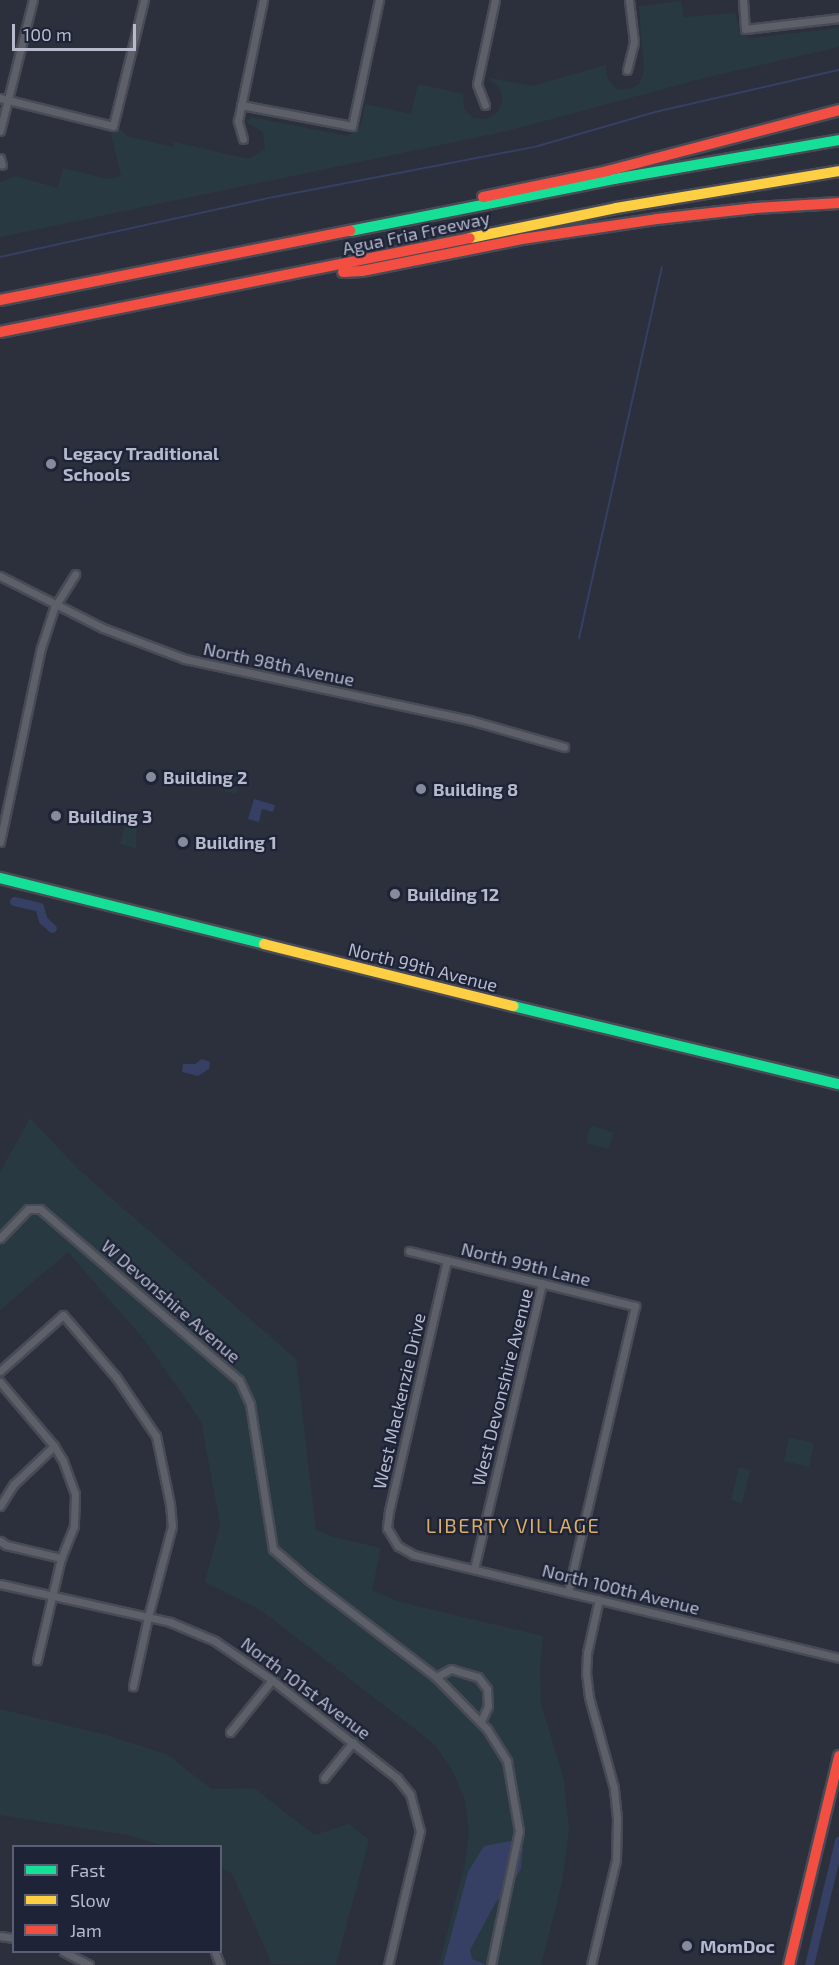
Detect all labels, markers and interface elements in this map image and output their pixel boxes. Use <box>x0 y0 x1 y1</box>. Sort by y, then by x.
scale bar <box>15 12 140 50</box>
text: 100 m <box>23 23 72 45</box>
street label: Agua Fria Freeway <box>340 207 492 259</box>
place label: Legacy Traditional Schools <box>63 443 220 486</box>
marker: Legacy Traditional Schools <box>44 457 58 471</box>
street label: North 98th Avenue <box>201 637 357 691</box>
place label: Building 2 <box>163 766 247 788</box>
marker: Building 2 <box>144 770 158 784</box>
place label: Building 8 <box>433 778 518 800</box>
marker: Building 8 <box>414 782 428 796</box>
place label: Building 3 <box>68 805 152 827</box>
marker: Building 3 <box>49 809 63 823</box>
place label: Building 1 <box>195 831 277 853</box>
marker: Building 1 <box>176 835 190 849</box>
place label: Building 12 <box>407 883 499 905</box>
marker: Building 12 <box>388 887 402 901</box>
street label: North 99th Avenue <box>346 938 500 996</box>
street label: W Devonshire Avenue <box>97 1235 245 1367</box>
street label: North 99th Lane <box>459 1237 593 1291</box>
street label: West Devonshire Avenue <box>467 1286 537 1488</box>
street label: West Mackenzie Drive <box>368 1311 430 1491</box>
district label: LIBERTY VILLAGE <box>425 1513 601 1537</box>
street label: North 100th Avenue <box>540 1559 702 1619</box>
street label: North 101st Avenue <box>237 1632 375 1744</box>
legend <box>12 1845 222 1953</box>
text: Fast <box>70 1859 105 1881</box>
text: Slow <box>70 1889 110 1911</box>
text: Jam <box>70 1919 102 1941</box>
place label: MomDoc <box>700 1935 775 1957</box>
marker: MomDoc <box>678 1937 696 1955</box>

